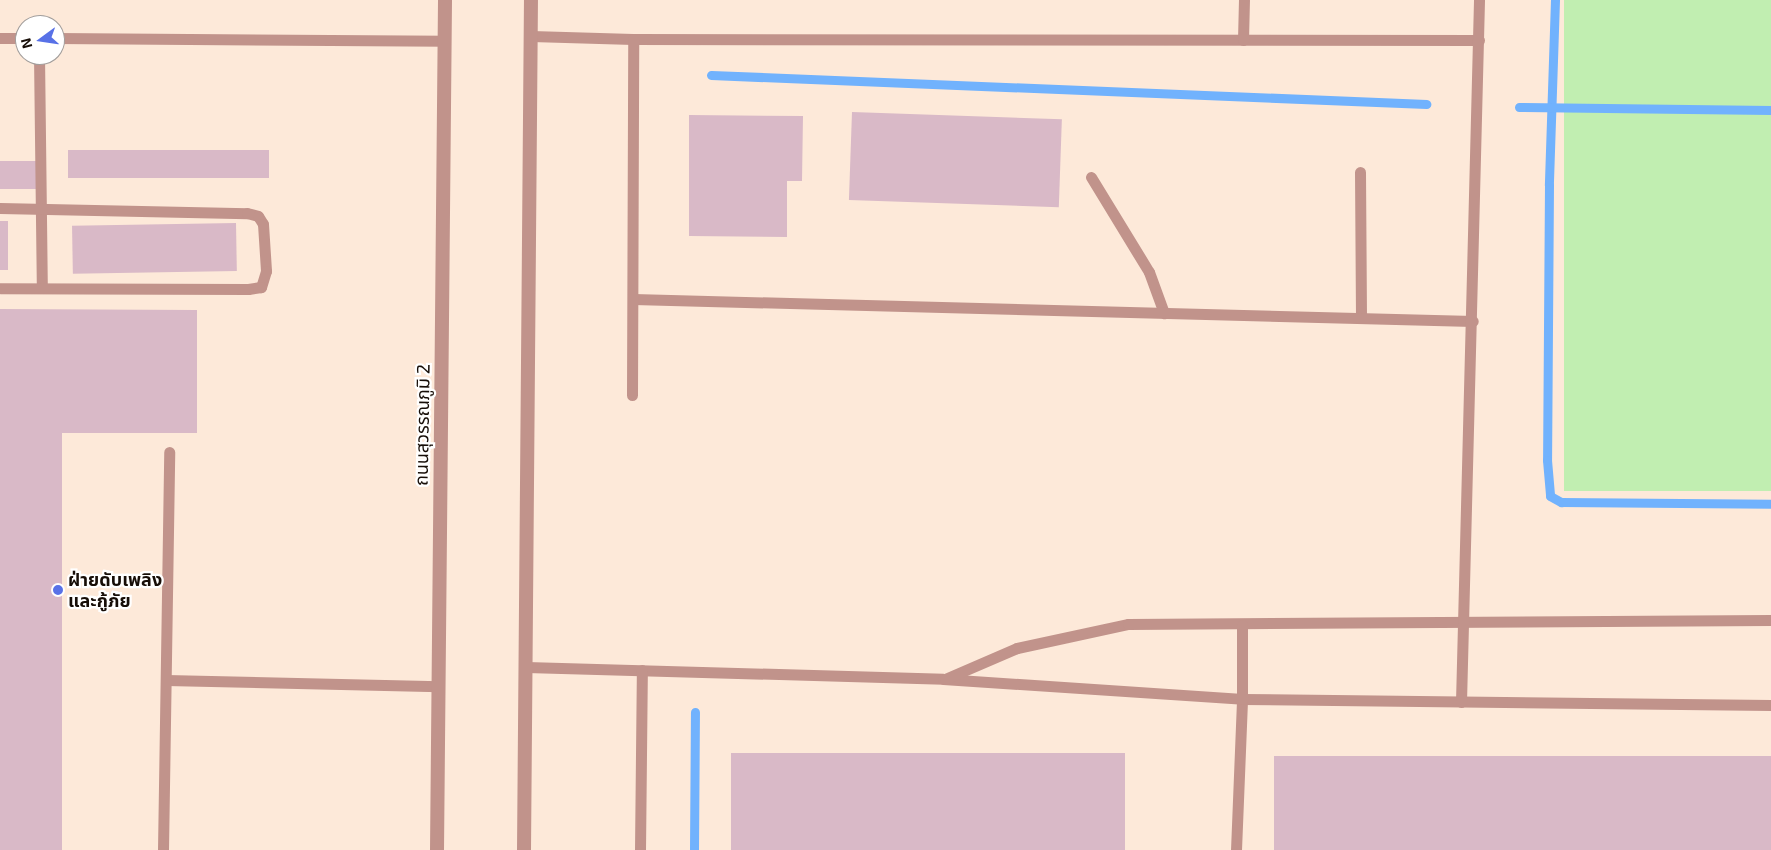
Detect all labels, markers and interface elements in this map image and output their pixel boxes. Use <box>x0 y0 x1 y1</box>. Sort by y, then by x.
north arrow <box>15 15 65 65</box>
text: N <box>16 37 35 50</box>
street label: ถนนสุวรรณภูมิ 2 <box>410 364 434 486</box>
place label: ฝ่ายดับเพลิง และกู้ภัย <box>68 569 162 612</box>
marker: ฝ่ายดับเพลิง และกู้ภัย <box>52 584 64 596</box>

